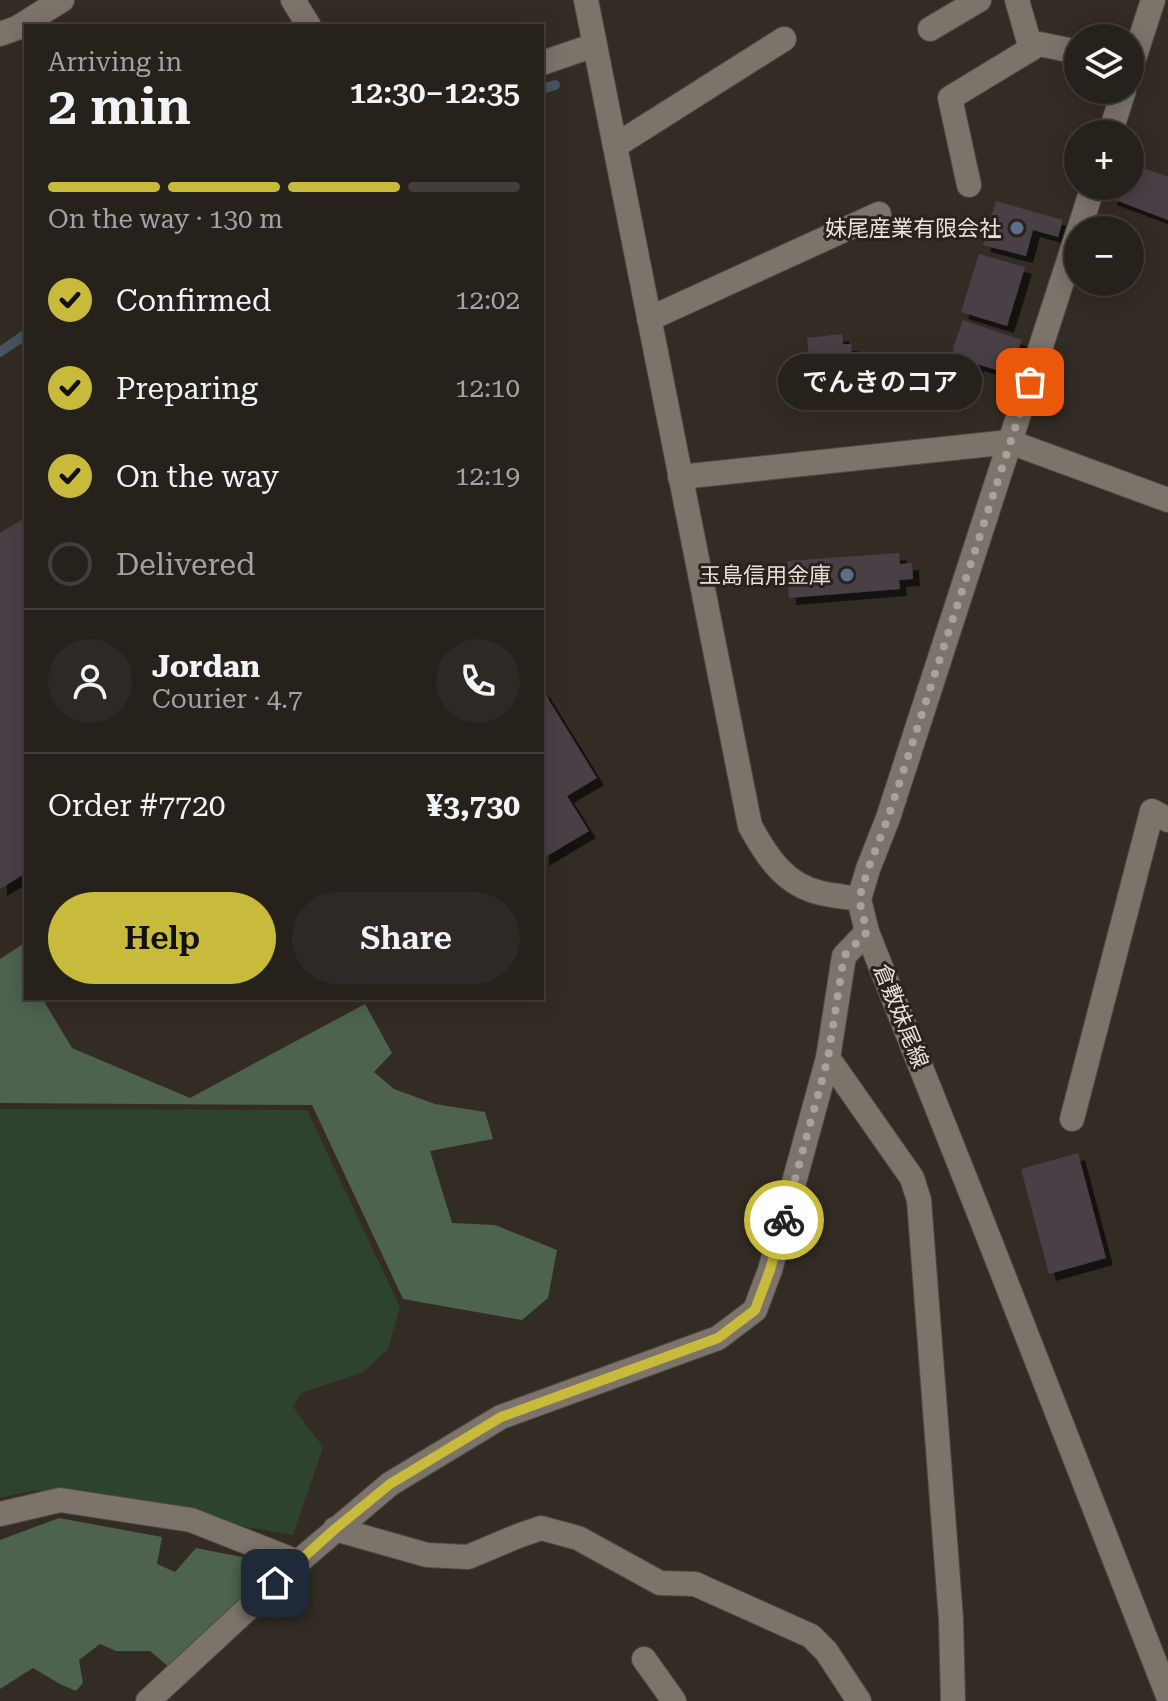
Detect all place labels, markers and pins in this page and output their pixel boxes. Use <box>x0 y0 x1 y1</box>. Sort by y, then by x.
place label: 妹尾産業有限会社 <box>825 216 1001 241</box>
marker: 妹尾産業有限会社 <box>1008 219 1026 237</box>
pin <box>996 348 1064 416</box>
callout: でんきのコア <box>778 354 982 410</box>
place label: 玉島信用金庫 <box>699 563 831 588</box>
marker: 玉島信用金庫 <box>838 566 856 584</box>
pin <box>241 1549 309 1617</box>

